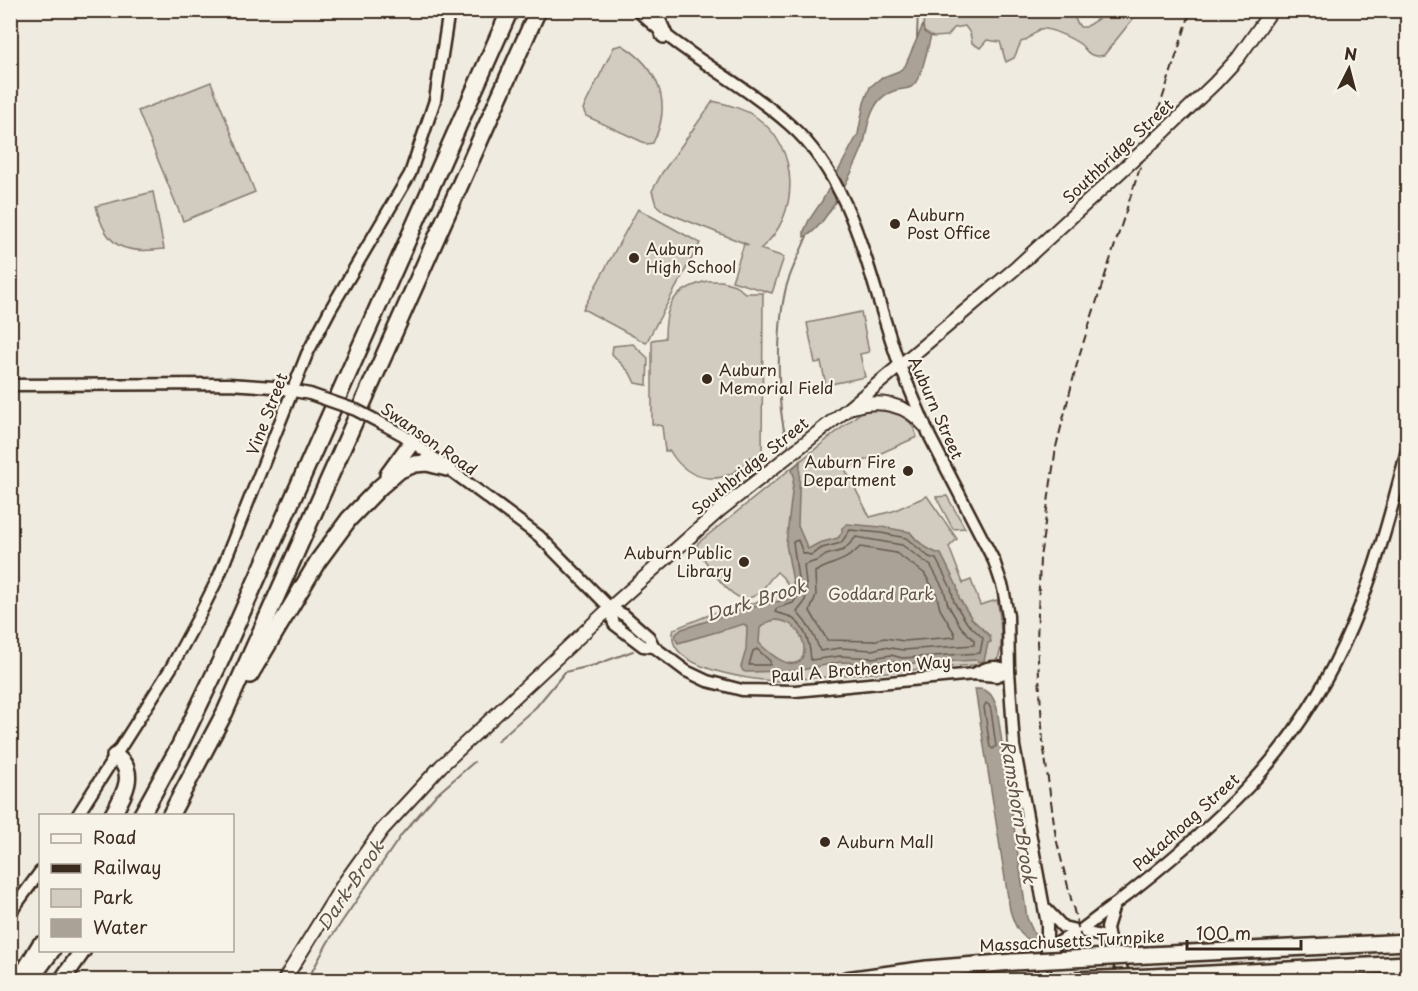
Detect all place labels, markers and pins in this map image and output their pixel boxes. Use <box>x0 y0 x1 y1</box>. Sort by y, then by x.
place label: Auburn Post Office <box>907 202 991 244</box>
marker: Auburn Post Office <box>888 217 902 231</box>
place label: Auburn High School <box>646 236 736 278</box>
marker: Auburn High School <box>627 251 641 265</box>
place label: Auburn Memorial Field <box>719 357 833 399</box>
marker: Auburn Memorial Field <box>700 372 714 386</box>
place label: Auburn Fire Department <box>803 449 896 491</box>
marker: Auburn Fire Department <box>901 464 915 478</box>
place label: Auburn Public Library <box>624 540 732 582</box>
marker: Auburn Public Library <box>737 555 751 569</box>
place label: Auburn Mall <box>837 829 934 853</box>
marker: Auburn Mall <box>818 835 832 849</box>

